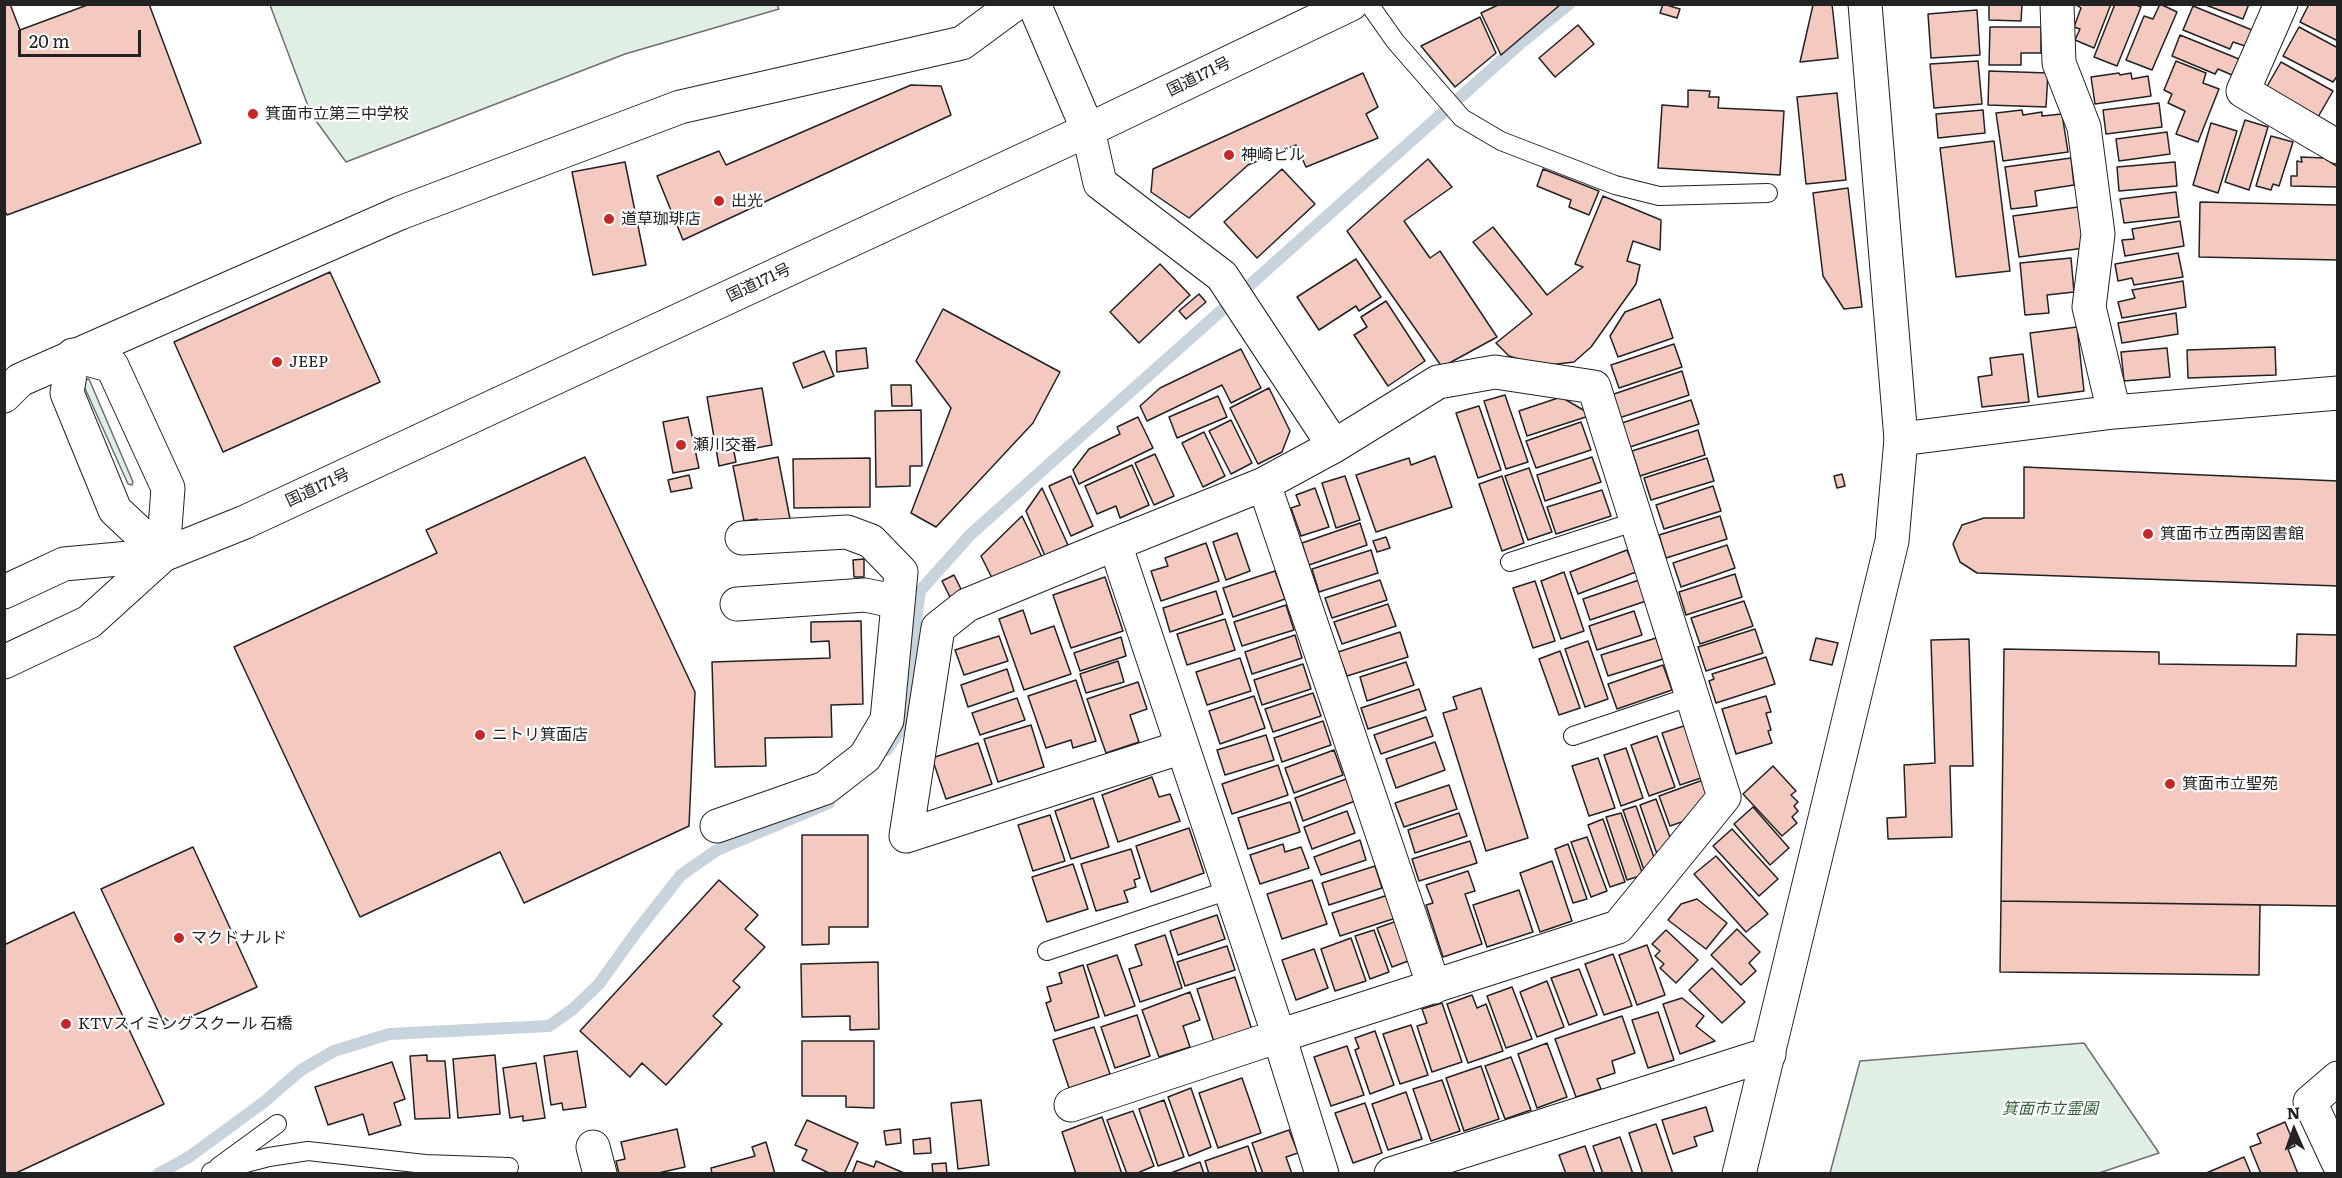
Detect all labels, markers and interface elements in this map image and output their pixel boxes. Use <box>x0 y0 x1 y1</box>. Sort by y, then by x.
scale bar <box>21 18 144 56</box>
text: 20 m <box>29 27 70 54</box>
street label: 国道171号 <box>1164 53 1234 101</box>
place label: 箕面市立第三中学校 <box>265 104 409 124</box>
marker: 箕面市立第三中学校 <box>246 107 260 121</box>
place label: 神崎ビル <box>1241 145 1305 165</box>
marker: 神崎ビル <box>1222 148 1236 162</box>
place label: 出光 <box>731 191 763 211</box>
marker: 出光 <box>712 194 726 208</box>
place label: 道草珈琲店 <box>621 209 701 229</box>
marker: 道草珈琲店 <box>602 212 616 226</box>
street label: 国道171号 <box>724 260 794 306</box>
place label: JEEP <box>289 352 328 372</box>
marker: JEEP <box>270 355 284 369</box>
place label: 瀬川交番 <box>693 435 757 455</box>
marker: 瀬川交番 <box>674 438 688 452</box>
street label: 国道171号 <box>283 465 353 511</box>
place label: 箕面市立西南図書館 <box>2160 524 2304 544</box>
marker: 箕面市立西南図書館 <box>2141 527 2155 541</box>
place label: ニトリ箕面店 <box>492 725 588 745</box>
marker: ニトリ箕面店 <box>473 728 487 742</box>
place label: 箕面市立聖苑 <box>2182 774 2278 794</box>
marker: 箕面市立聖苑 <box>2163 777 2177 791</box>
place label: マクドナルド <box>191 928 287 948</box>
marker: マクドナルド <box>172 931 186 945</box>
place label: KTVスイミングスクール 石橋 <box>78 1014 292 1034</box>
marker: KTVスイミングスクール 石橋 <box>59 1017 73 1031</box>
park label: 箕面市立霊園 <box>2002 1099 2098 1119</box>
north arrow <box>2264 1100 2324 1160</box>
text: N <box>2286 1100 2301 1124</box>

